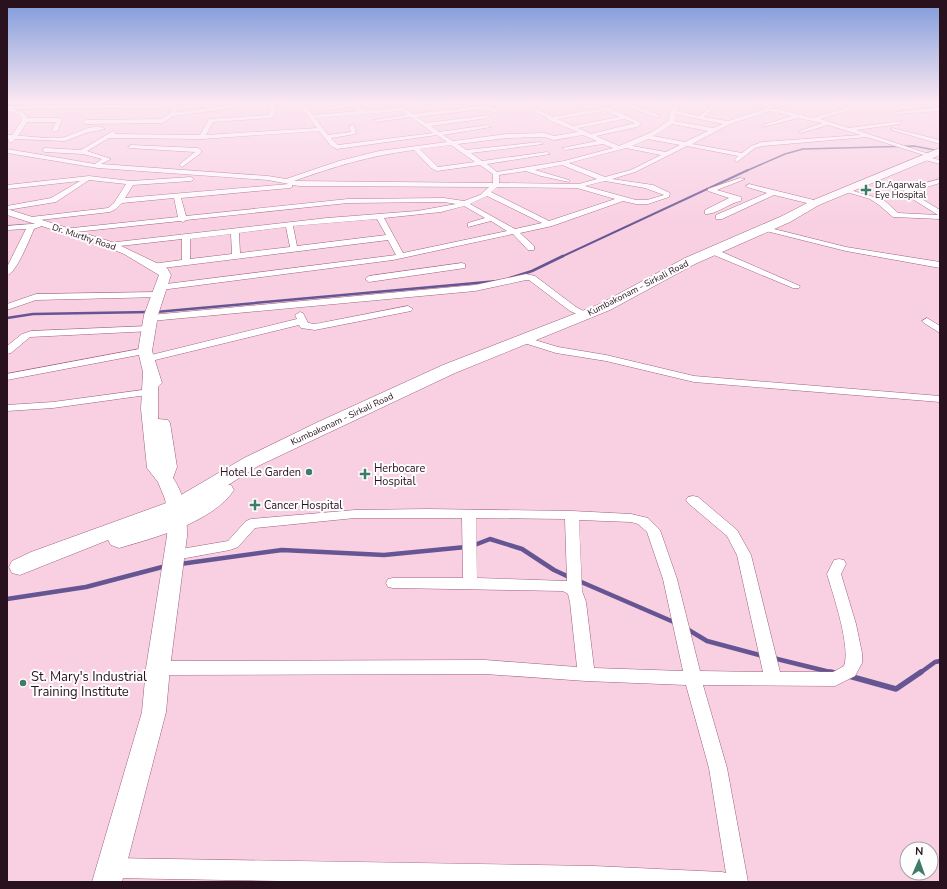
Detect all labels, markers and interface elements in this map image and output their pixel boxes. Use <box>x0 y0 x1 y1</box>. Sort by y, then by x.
place label: Dr.Agarwals Eye Hospital <box>875 179 926 201</box>
marker: Dr.Agarwals Eye Hospital <box>860 184 872 196</box>
street label: Dr. Murthy Road <box>51 221 117 253</box>
street label: Kumbakonam - Sirkali Road <box>585 257 691 319</box>
street label: Kumbakonam - Sirkali Road <box>289 390 395 448</box>
place label: Herbocare Hospital <box>374 461 425 489</box>
place label: Hotel Le Garden <box>220 465 301 480</box>
marker: Hotel Le Garden <box>304 467 314 477</box>
marker: Herbocare Hospital <box>359 468 371 480</box>
place label: Cancer Hospital <box>264 498 343 513</box>
marker: Cancer Hospital <box>249 499 261 511</box>
place label: St. Mary's Industrial Training Institute <box>31 668 147 701</box>
marker: St. Mary's Industrial Training Institute <box>18 678 28 688</box>
north arrow <box>899 841 939 881</box>
text: N <box>915 844 924 859</box>

